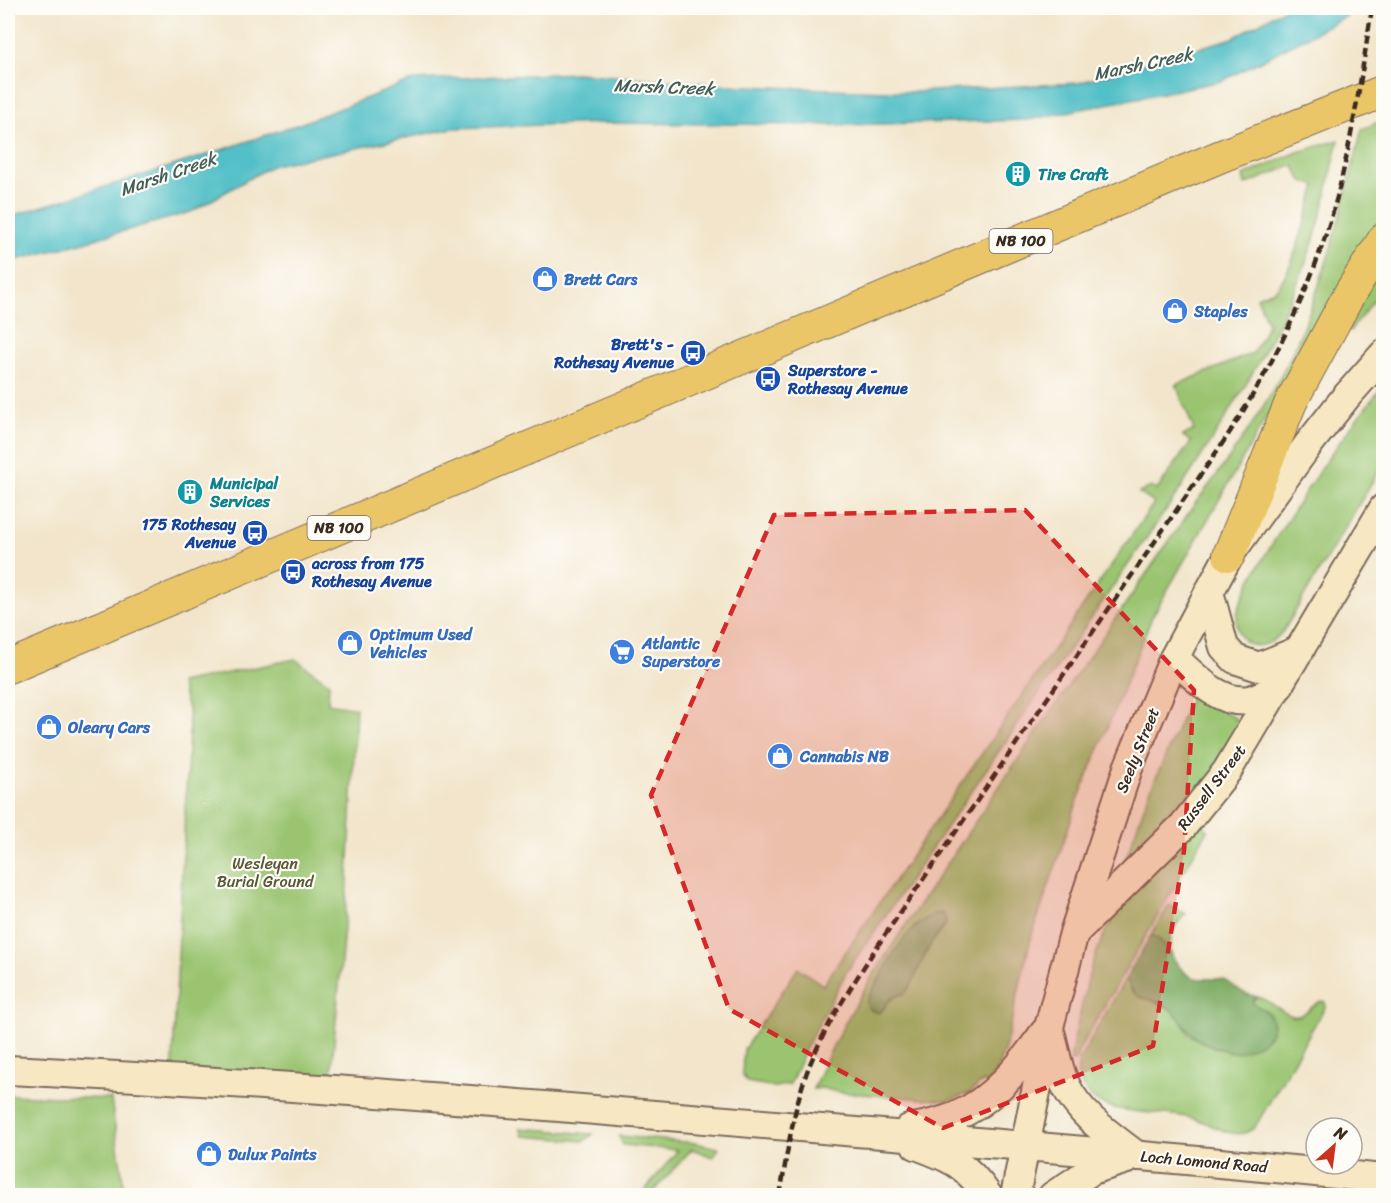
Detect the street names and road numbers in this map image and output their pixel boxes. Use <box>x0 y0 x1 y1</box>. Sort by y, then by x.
road number: NB 100 <box>990 229 1052 253</box>
road number: NB 100 <box>308 516 370 540</box>
street label: Seely Street <box>1107 703 1168 797</box>
street label: Russell Street <box>1169 738 1254 837</box>
street label: Loch Lomond Road <box>1139 1142 1270 1182</box>

